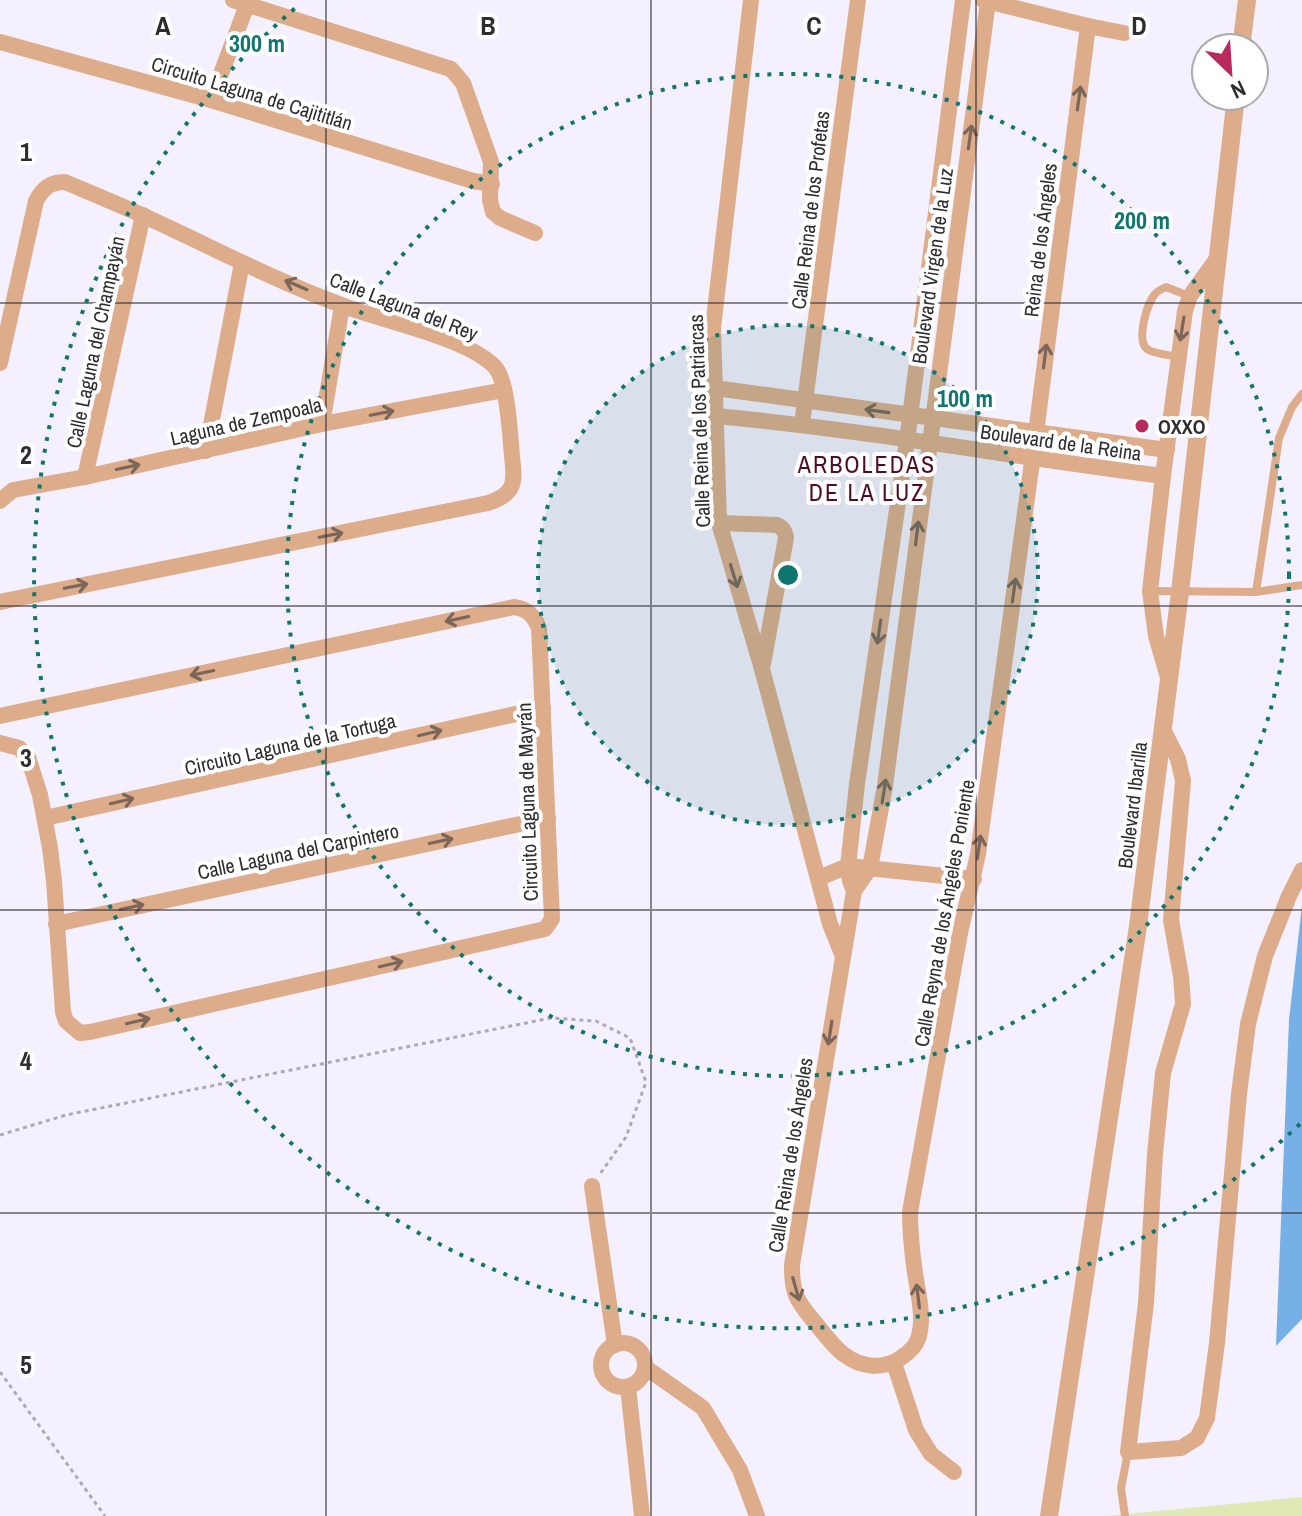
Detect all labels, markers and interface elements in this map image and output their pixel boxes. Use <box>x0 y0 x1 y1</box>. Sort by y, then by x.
text: A <box>155 8 171 43</box>
text: B <box>480 8 496 43</box>
text: C <box>806 8 822 43</box>
text: D <box>1131 8 1147 43</box>
text: 300 m <box>229 27 285 59</box>
north arrow <box>1190 32 1270 112</box>
street label: Circuito Laguna de Cajititlán <box>148 50 356 136</box>
text: N <box>1226 74 1251 106</box>
one-way arrow <box>1071 85 1086 112</box>
street label: Calle Reina de los Profetas <box>784 109 836 311</box>
one-way arrow <box>963 124 978 150</box>
text: 1 <box>20 134 32 169</box>
street label: Reina de los Ángeles <box>1017 161 1063 319</box>
street label: Boulevard Virgen de la Luz <box>905 166 959 366</box>
text: 200 m <box>1114 204 1170 236</box>
street label: Calle Laguna del Champayán <box>59 234 131 450</box>
street label: Calle Laguna del Rey <box>326 265 483 347</box>
one-way arrow <box>284 277 309 292</box>
street label: Calle Reina de los Patriarcas <box>682 314 716 528</box>
one-way arrow <box>1174 316 1189 341</box>
one-way arrow <box>1038 343 1053 369</box>
text: 100 m <box>937 382 993 414</box>
street label: Laguna de Zempoala <box>167 390 325 452</box>
one-way arrow <box>864 403 891 418</box>
one-way arrow <box>369 404 394 419</box>
place label: OXXO <box>1158 413 1206 440</box>
street label: Boulevard de la Reina <box>979 417 1143 467</box>
marker: OXXO <box>1133 417 1151 435</box>
text: 2 <box>20 437 32 472</box>
district label: ARBOLEDAS DE LA LUZ <box>797 448 936 508</box>
one-way arrow <box>114 459 140 474</box>
one-way arrow <box>910 520 925 547</box>
one-way arrow <box>318 527 344 542</box>
centre of rings <box>774 561 802 589</box>
one-way arrow <box>728 563 743 588</box>
one-way arrow <box>1007 577 1022 603</box>
one-way arrow <box>63 578 89 593</box>
one-way arrow <box>444 612 470 627</box>
one-way arrow <box>871 619 886 644</box>
one-way arrow <box>190 666 215 681</box>
street label: Circuito Laguna de Mayrán <box>510 702 544 902</box>
street label: Circuito Laguna de la Tortuga <box>182 707 398 781</box>
one-way arrow <box>417 725 442 740</box>
text: 3 <box>20 740 32 775</box>
street label: Boulevard Ibarilla <box>1111 740 1153 870</box>
street label: Calle Reyna de los Ángeles Poniente <box>907 777 981 1049</box>
one-way arrow <box>877 779 892 804</box>
one-way arrow <box>108 793 134 808</box>
street label: Calle Laguna del Carpintero <box>195 816 401 886</box>
one-way arrow <box>428 833 454 848</box>
one-way arrow <box>972 835 987 860</box>
one-way arrow <box>119 899 145 914</box>
one-way arrow <box>378 956 404 971</box>
one-way arrow <box>125 1013 150 1028</box>
one-way arrow <box>822 1019 837 1045</box>
text: 4 <box>20 1043 32 1078</box>
street label: Calle Reina de los Ángeles <box>761 1056 819 1254</box>
one-way arrow <box>790 1276 804 1301</box>
one-way arrow <box>910 1284 925 1309</box>
text: 5 <box>20 1347 32 1382</box>

